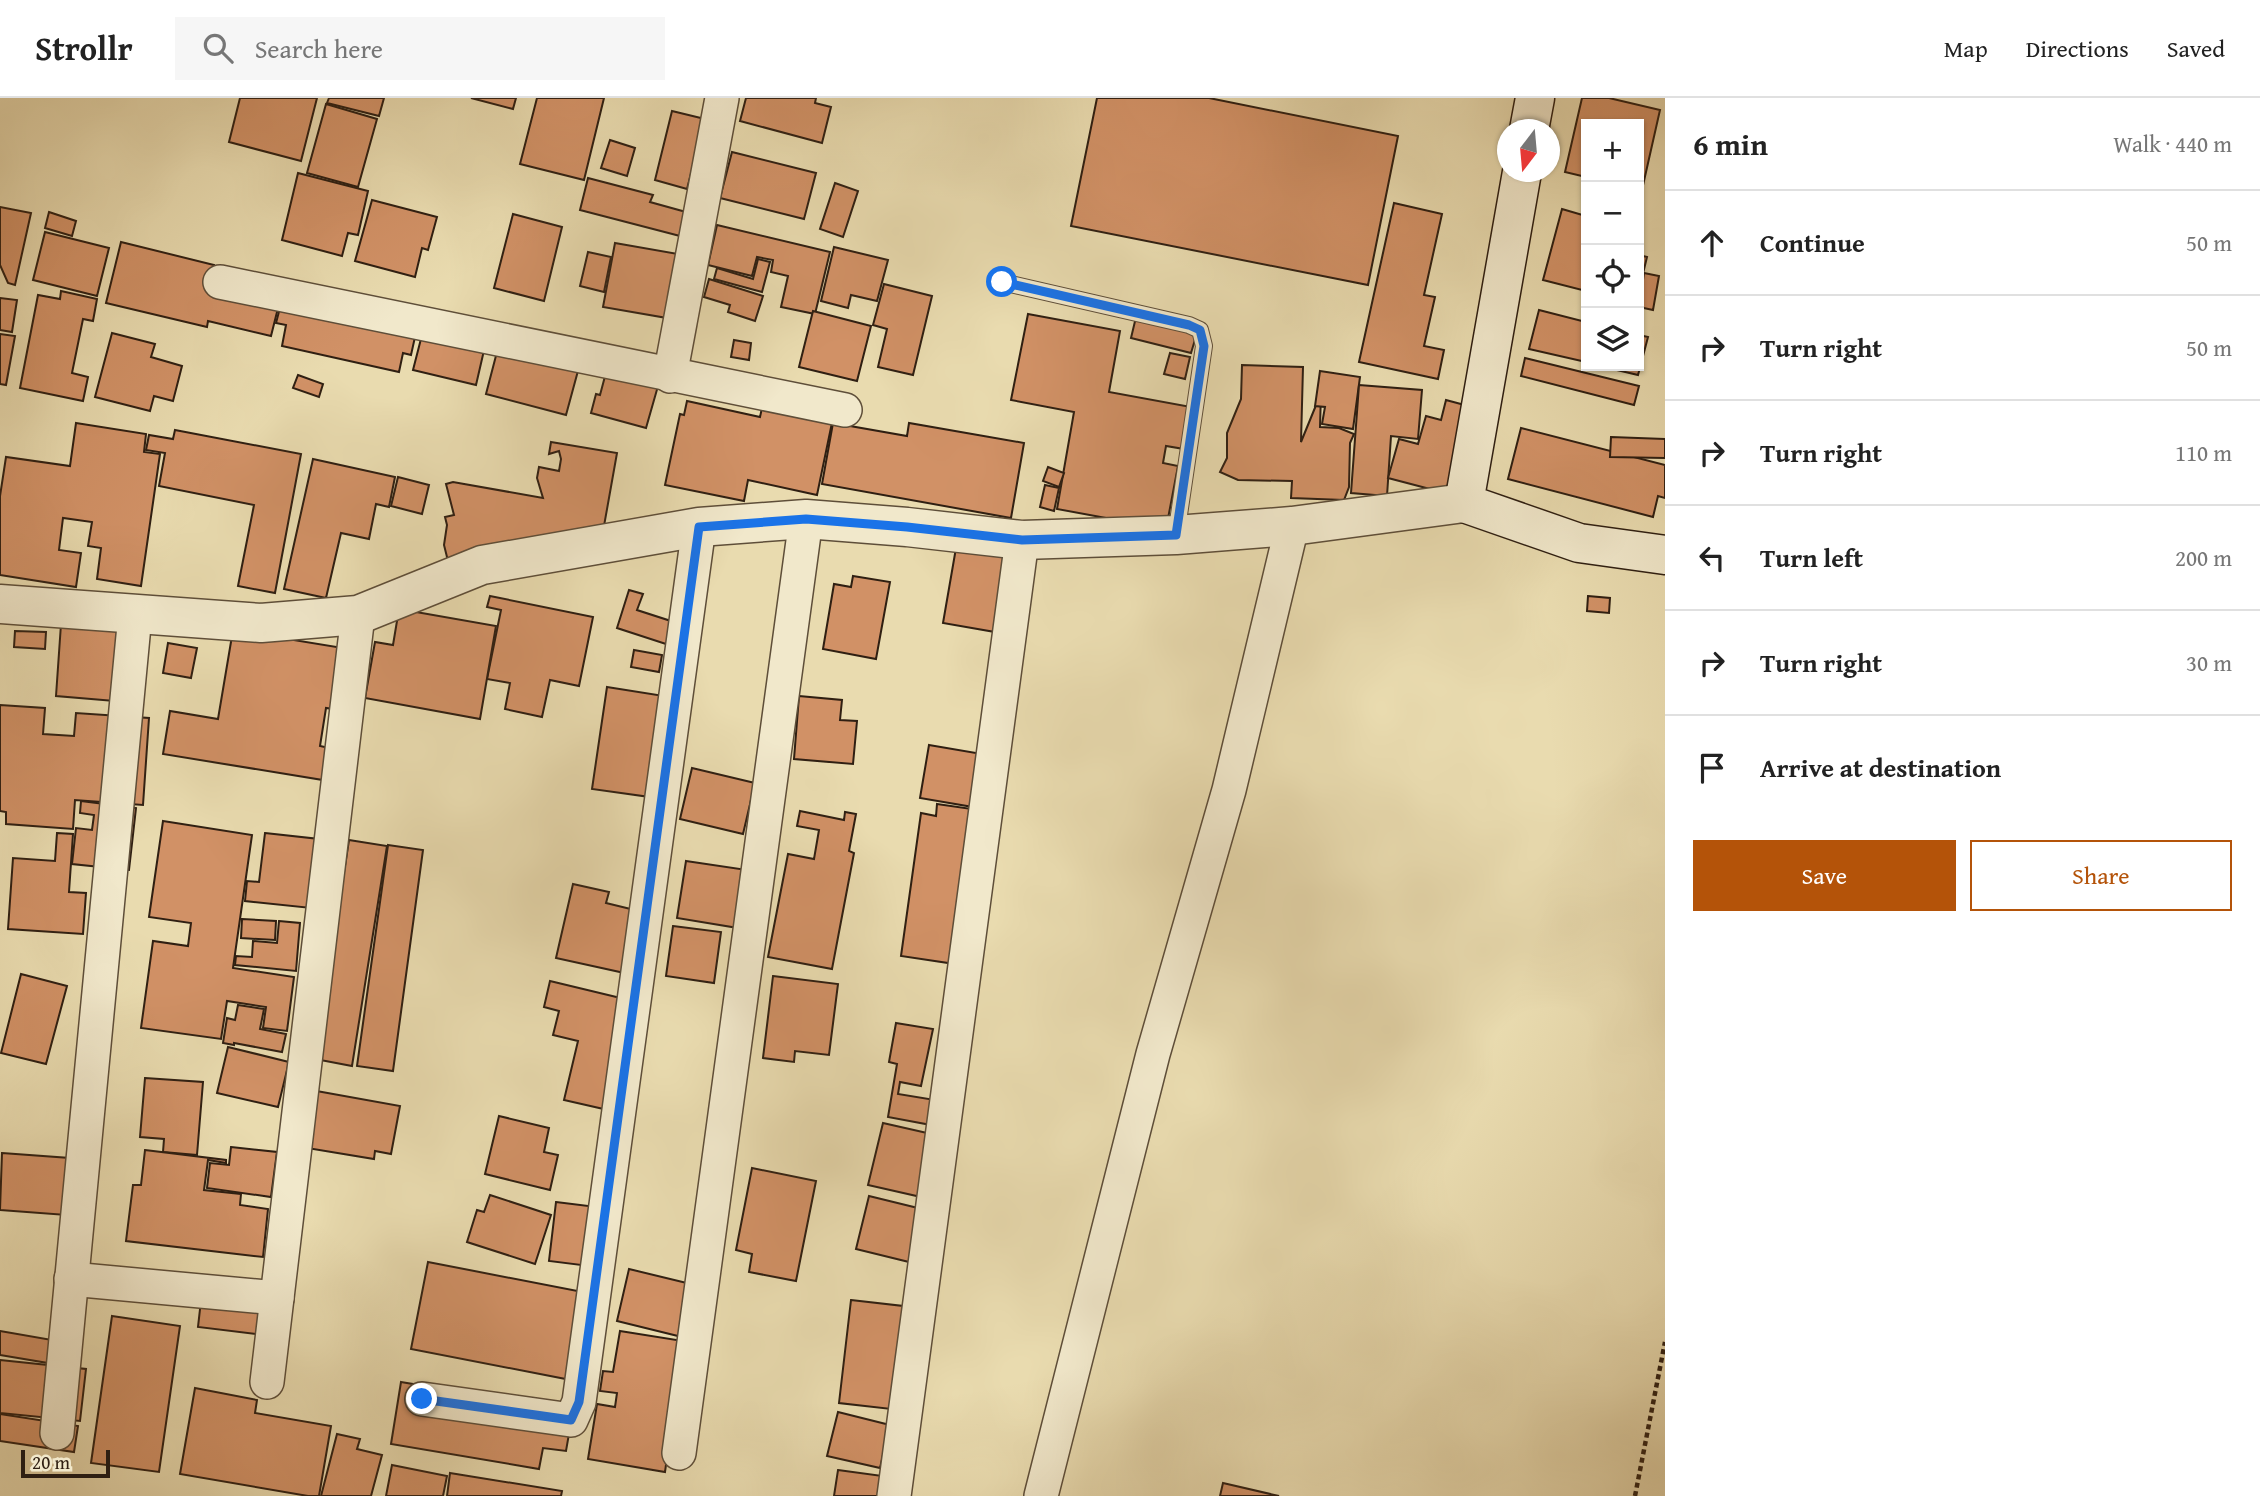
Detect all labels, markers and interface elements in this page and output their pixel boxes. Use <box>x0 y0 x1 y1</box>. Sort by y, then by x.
search box <box>175 17 665 80</box>
text: Strollr <box>35 24 133 72</box>
icon: search <box>199 29 237 67</box>
text: Search here <box>255 29 383 68</box>
text: Map <box>1944 31 1988 66</box>
text: Directions <box>2026 31 2129 66</box>
text: Saved <box>2167 31 2225 66</box>
north arrow <box>1497 119 1560 182</box>
map controls <box>1581 119 1644 371</box>
button: + <box>1581 119 1644 182</box>
text: 6 min <box>1693 122 1768 166</box>
text: Walk · 440 m <box>2113 127 2232 160</box>
button: − <box>1581 182 1644 245</box>
text: Continue <box>1760 223 1865 262</box>
icon: ahead <box>1693 224 1731 262</box>
text: 50 m <box>2186 226 2232 259</box>
button: locate <box>1581 245 1644 308</box>
route start <box>986 266 1017 297</box>
button: layers <box>1581 308 1644 371</box>
text: Turn right <box>1760 328 1882 367</box>
icon: right <box>1693 329 1731 367</box>
text: 50 m <box>2186 331 2232 364</box>
text: Turn right <box>1760 433 1882 472</box>
icon: right <box>1693 434 1731 472</box>
text: 110 m <box>2175 436 2232 469</box>
text: Turn left <box>1760 538 1863 577</box>
icon: left <box>1693 539 1731 577</box>
text: 200 m <box>2175 541 2232 574</box>
text: Turn right <box>1760 643 1882 682</box>
icon: right <box>1693 644 1731 682</box>
text: 30 m <box>2186 646 2232 679</box>
text: Arrive at destination <box>1760 748 2001 787</box>
icon: arrive <box>1693 749 1731 787</box>
button: Save <box>1693 840 1956 911</box>
button: Share <box>1970 840 2232 911</box>
route end <box>406 1383 437 1414</box>
scale bar <box>21 1447 110 1479</box>
text: 20 m <box>32 1448 70 1476</box>

